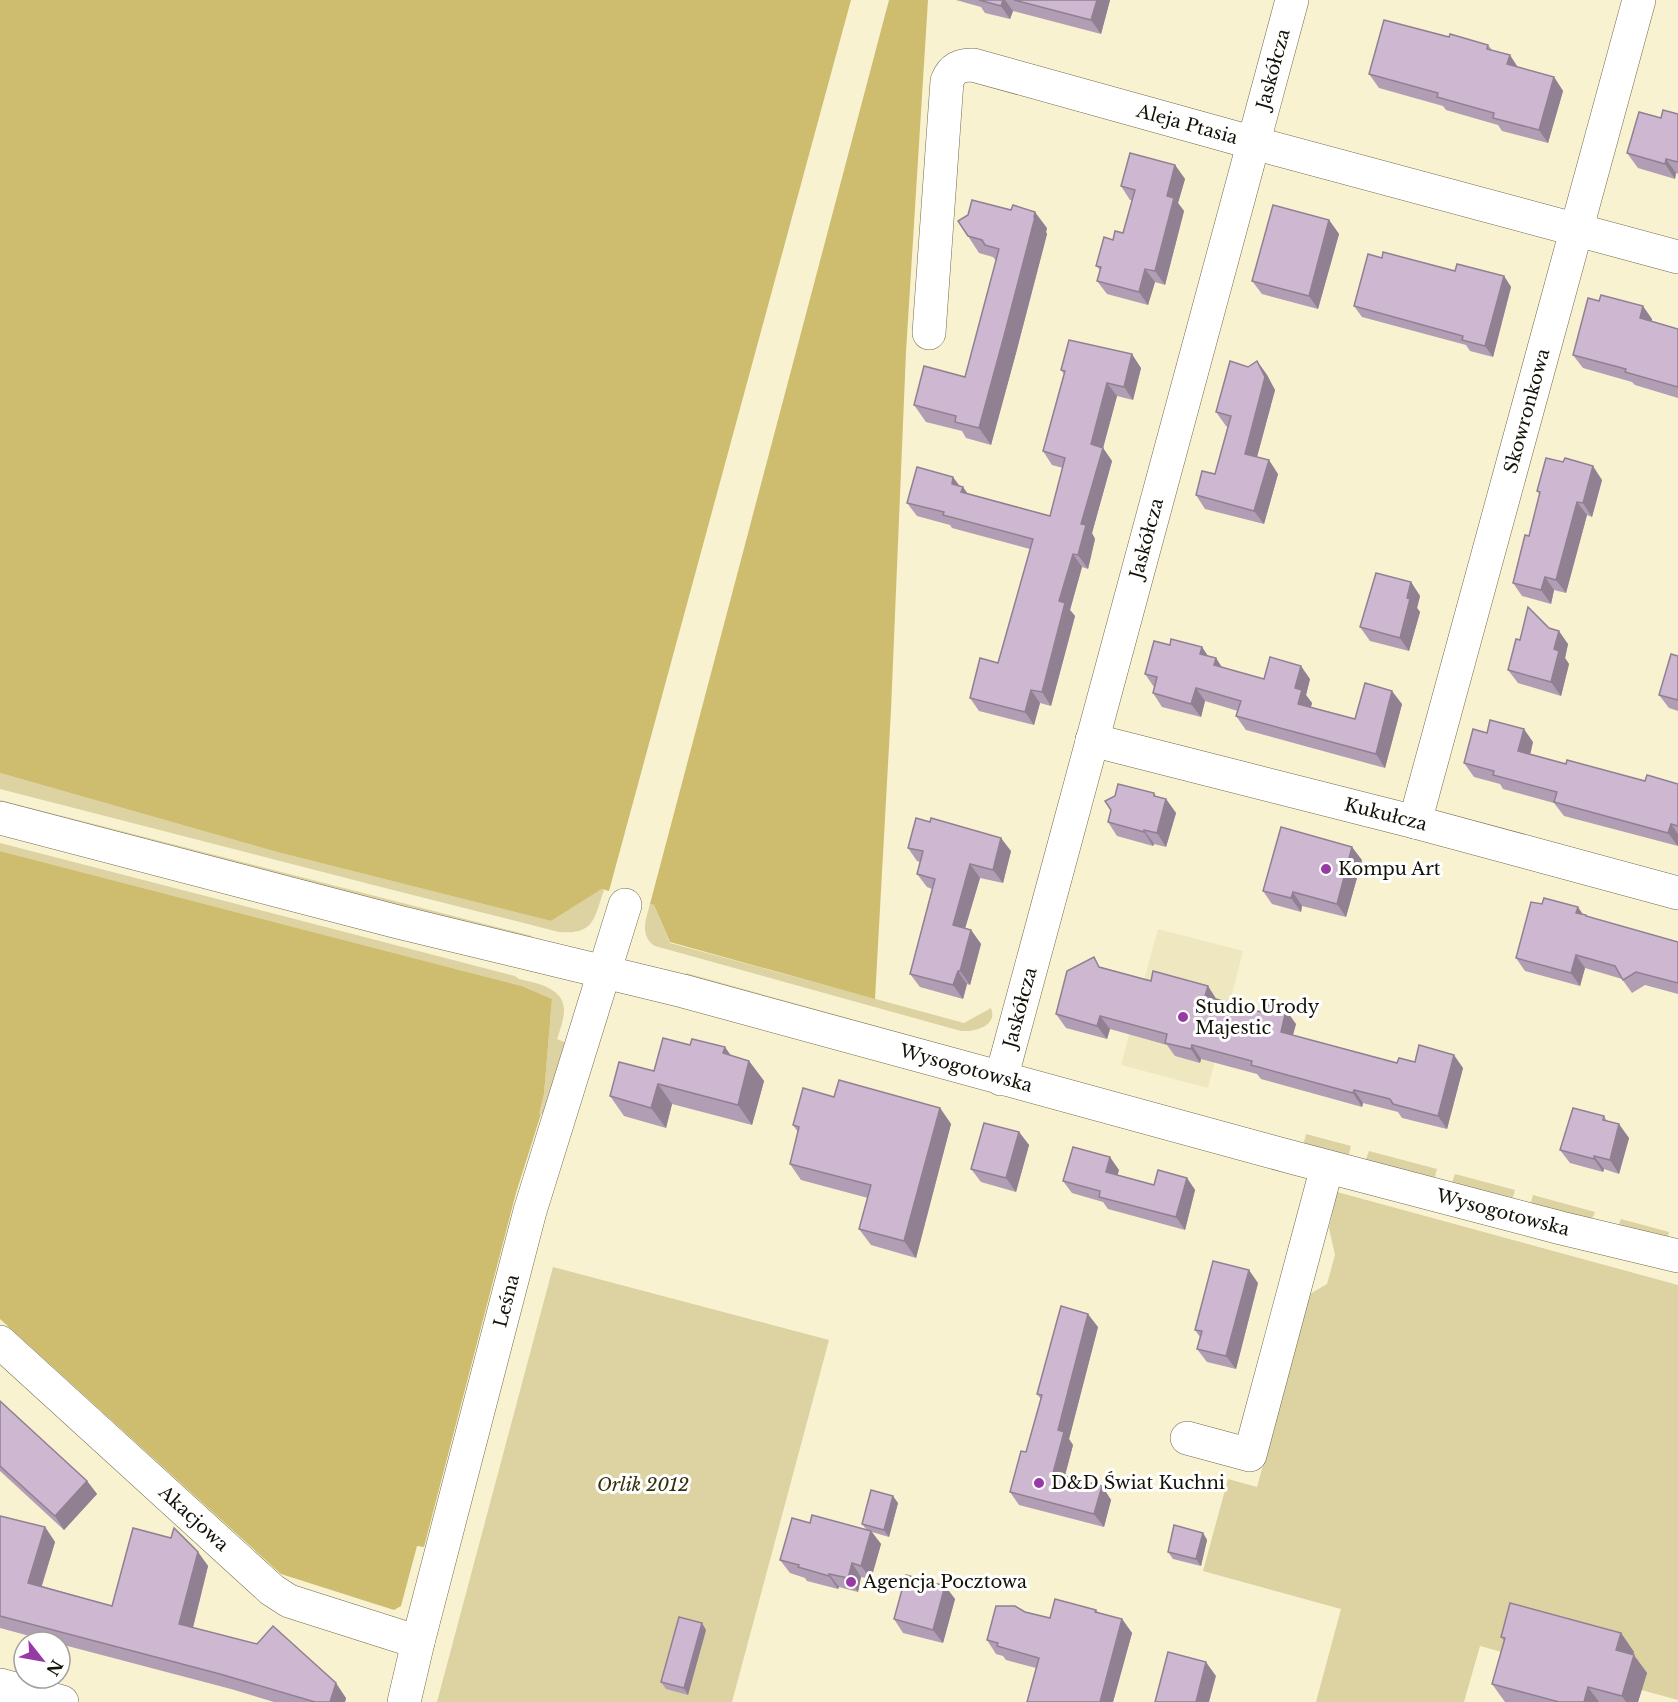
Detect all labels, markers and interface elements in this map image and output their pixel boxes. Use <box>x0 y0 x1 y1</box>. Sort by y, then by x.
street label: Jaskółcza <box>1251 26 1295 114</box>
street label: Aleja Ptasia <box>1133 100 1240 149</box>
street label: Skowronkowa <box>1500 346 1555 476</box>
street label: Jaskółcza <box>1125 496 1168 583</box>
street label: Kukułcza <box>1342 793 1430 836</box>
place label: Kompu Art <box>1338 858 1441 880</box>
marker: Kompu Art <box>1319 862 1333 876</box>
street label: Jaskółcza <box>998 965 1042 1052</box>
place label: Studio Urody Majestic <box>1195 996 1320 1039</box>
marker: Studio Urody Majestic <box>1176 1010 1190 1024</box>
street label: Wysogotowska <box>896 1039 1035 1097</box>
street label: Wysogotowska <box>1433 1184 1572 1241</box>
street label: Leśna <box>489 1272 524 1330</box>
place label: D&D Świat Kuchni <box>1051 1471 1225 1494</box>
park label: Orlik 2012 <box>597 1474 689 1496</box>
marker: D&D Świat Kuchni <box>1032 1476 1046 1490</box>
street label: Akacjowa <box>153 1481 233 1556</box>
place label: Agencja Pocztowa <box>862 1571 1027 1593</box>
marker: Agencja Pocztowa <box>844 1575 858 1589</box>
north arrow <box>12 1630 72 1690</box>
text: N <box>42 1656 67 1679</box>

